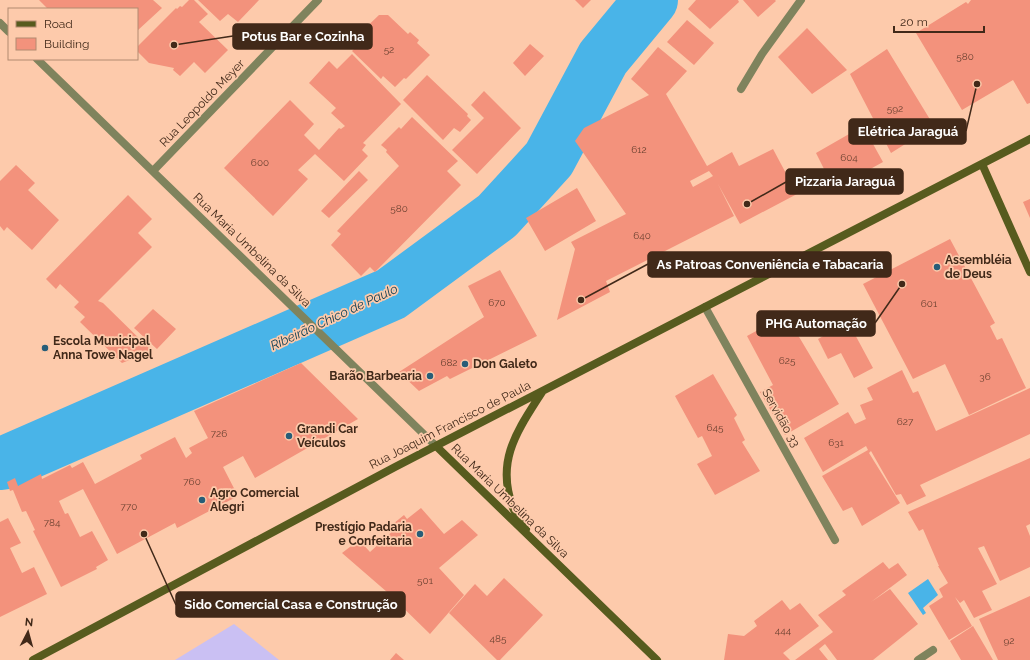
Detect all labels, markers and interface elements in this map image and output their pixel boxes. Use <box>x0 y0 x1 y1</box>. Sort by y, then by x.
legend <box>8 8 138 60</box>
scale bar <box>894 8 984 34</box>
text: 20 m <box>900 15 928 29</box>
text: Road <box>44 17 73 31</box>
callout: Potus Bar e Cozinha <box>233 24 372 49</box>
text: Potus Bar e Cozinha <box>242 29 365 44</box>
text: Building <box>44 37 90 51</box>
house number: 52 <box>384 44 394 55</box>
house number: 580 <box>956 51 974 62</box>
street label: Rua Leopoldo Meyer <box>157 56 248 150</box>
house number: 592 <box>887 103 903 114</box>
callout: Elétrica Jaraguá <box>849 119 966 144</box>
text: Elétrica Jaraguá <box>858 124 959 139</box>
house number: 612 <box>631 144 647 155</box>
house number: 604 <box>840 152 858 163</box>
house number: 600 <box>251 157 269 168</box>
callout: Pizzaria Jaraguá <box>786 169 903 194</box>
text: Pizzaria Jaraguá <box>795 174 896 189</box>
street label: Rua Maria Umbelina da Silva <box>190 190 314 310</box>
house number: 580 <box>390 203 408 214</box>
house number: 640 <box>633 230 651 241</box>
callout: As Patroas Conveniência e Tabacaria <box>648 252 891 277</box>
place label: Assembléia de Deus <box>945 253 1012 281</box>
text: As Patroas Conveniência e Tabacaria <box>657 257 884 272</box>
marker: Assembléia de Deus <box>932 262 942 272</box>
water label: Ribeirão Chico de Paulo <box>268 281 400 353</box>
house number: 670 <box>488 297 506 308</box>
house number: 601 <box>921 298 938 309</box>
callout: PHG Automação <box>757 311 875 336</box>
text: PHG Automação <box>765 316 867 331</box>
place label: Escola Municipal Anna Towe Nagel <box>53 334 153 362</box>
marker: Escola Municipal Anna Towe Nagel <box>40 343 50 353</box>
house number: 625 <box>779 355 796 366</box>
house number: 682 <box>440 357 458 368</box>
place label: Don Galeto <box>473 357 537 371</box>
marker: Don Galeto <box>460 359 470 369</box>
place label: Barão Barbearia <box>329 369 422 383</box>
marker: Barão Barbearia <box>425 371 435 381</box>
house number: 36 <box>979 371 991 382</box>
street label: Rua Joaquim Francisco de Paula <box>367 378 533 472</box>
street label: Servidão 33 <box>759 386 803 450</box>
house number: 627 <box>897 416 914 427</box>
place label: Grandi Car Veículos <box>297 422 358 450</box>
house number: 645 <box>707 422 724 433</box>
house number: 726 <box>211 428 227 439</box>
marker: Grandi Car Veículos <box>284 431 294 441</box>
house number: 631 <box>828 437 845 448</box>
street label: Rua Maria Umbelina da Silva <box>448 441 572 561</box>
house number: 760 <box>183 476 201 487</box>
place label: Agro Comercial Alegri <box>210 486 299 514</box>
marker: Agro Comercial Alegri <box>197 495 207 505</box>
house number: 770 <box>121 501 137 512</box>
house number: 784 <box>44 517 61 528</box>
place label: Prestígio Padaria e Confeitaria <box>315 520 412 548</box>
marker: Prestígio Padaria e Confeitaria <box>415 529 425 539</box>
house number: 501 <box>417 575 434 586</box>
callout: Sido Comercial Casa e Construção <box>176 592 405 617</box>
text: Sido Comercial Casa e Construção <box>184 597 398 612</box>
north arrow <box>8 612 48 652</box>
text: N <box>24 616 34 629</box>
house number: 444 <box>775 625 792 636</box>
house number: 485 <box>490 633 507 644</box>
house number: 92 <box>1003 635 1015 646</box>

